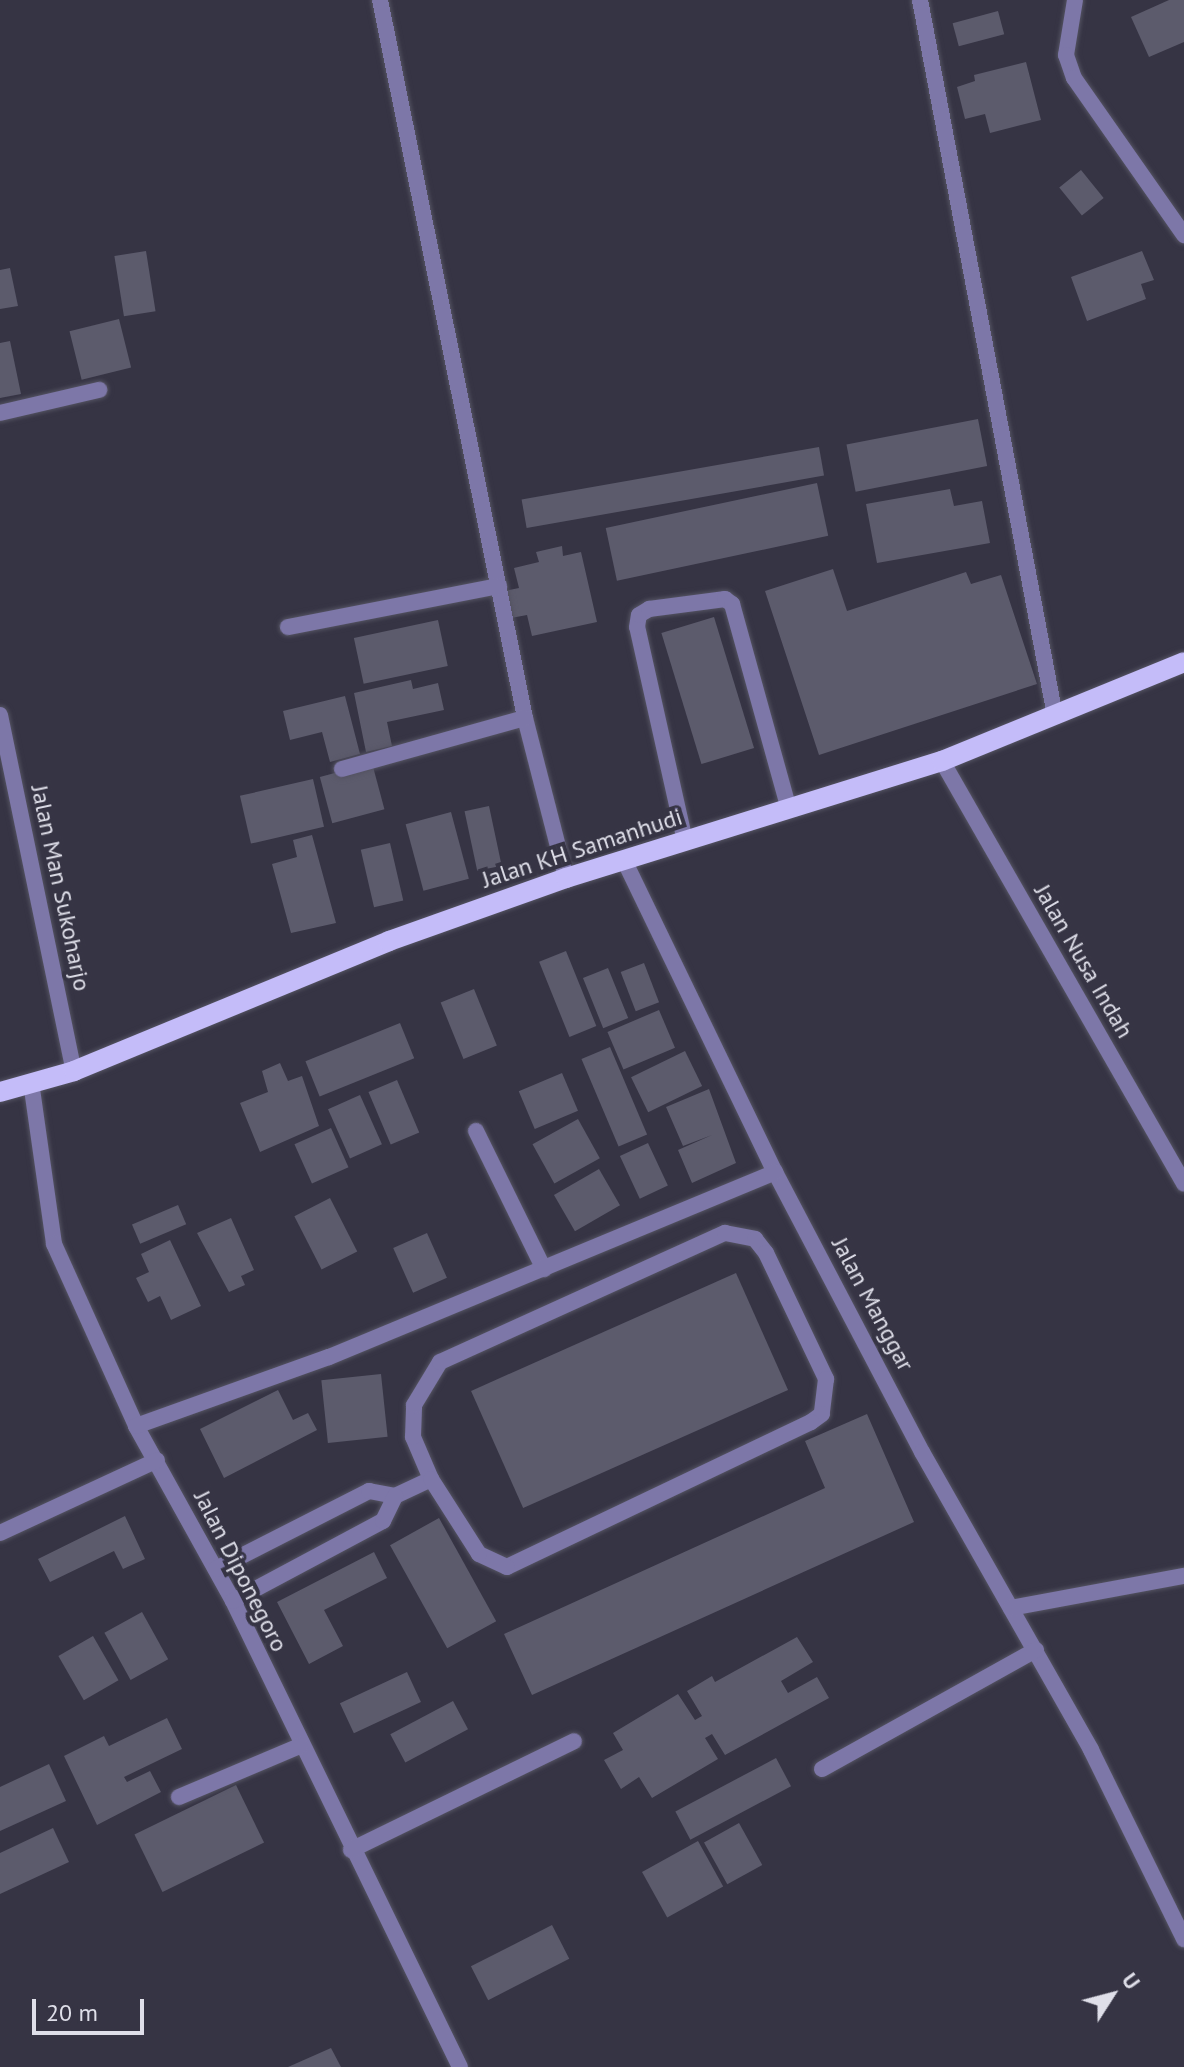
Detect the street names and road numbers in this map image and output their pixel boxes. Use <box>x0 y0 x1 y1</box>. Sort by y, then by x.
street label: Jalan Man Sukoharjo <box>25 782 97 994</box>
street label: Jalan KH Samanhudi <box>478 802 686 894</box>
street label: Jalan Nusa Indah <box>1028 879 1140 1043</box>
street label: Jalan Manggar <box>826 1232 920 1376</box>
street label: Jalan Diponegoro <box>188 1486 294 1656</box>

